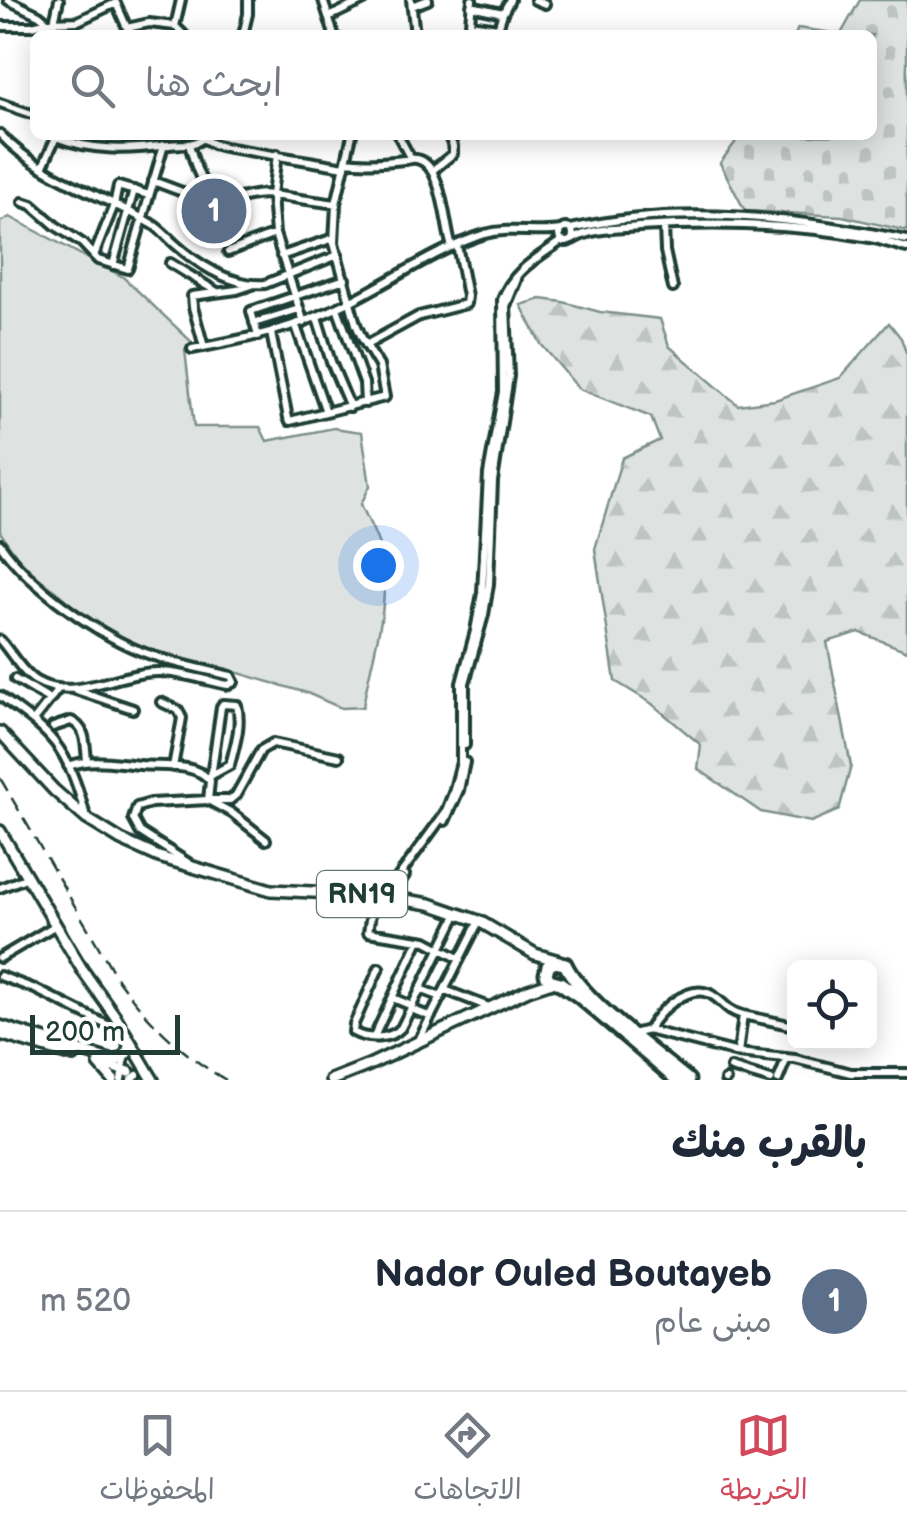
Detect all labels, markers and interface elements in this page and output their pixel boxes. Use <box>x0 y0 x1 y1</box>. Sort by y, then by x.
search box <box>30 30 877 140</box>
icon: search <box>65 58 120 113</box>
text: ابحث هنا <box>145 62 282 107</box>
pin: 1 <box>182 174 246 248</box>
your location <box>353 540 404 591</box>
road number: RN19 <box>317 871 407 917</box>
map controls <box>787 960 877 1050</box>
button: locate <box>787 960 877 1050</box>
scale bar <box>30 1010 180 1054</box>
text: 200 m <box>45 1016 125 1049</box>
text: بالقرب منك <box>671 1119 867 1170</box>
text: Nador Ouled Boutayeb <box>375 1252 772 1297</box>
text: 520 m <box>40 1282 131 1321</box>
text: 1 <box>828 1282 841 1321</box>
text: مبنى عام <box>654 1303 772 1342</box>
tab: المحفوظات <box>99 1408 215 1514</box>
tab: الاتجاهات <box>413 1408 522 1514</box>
tab: الخريطة <box>720 1408 808 1514</box>

